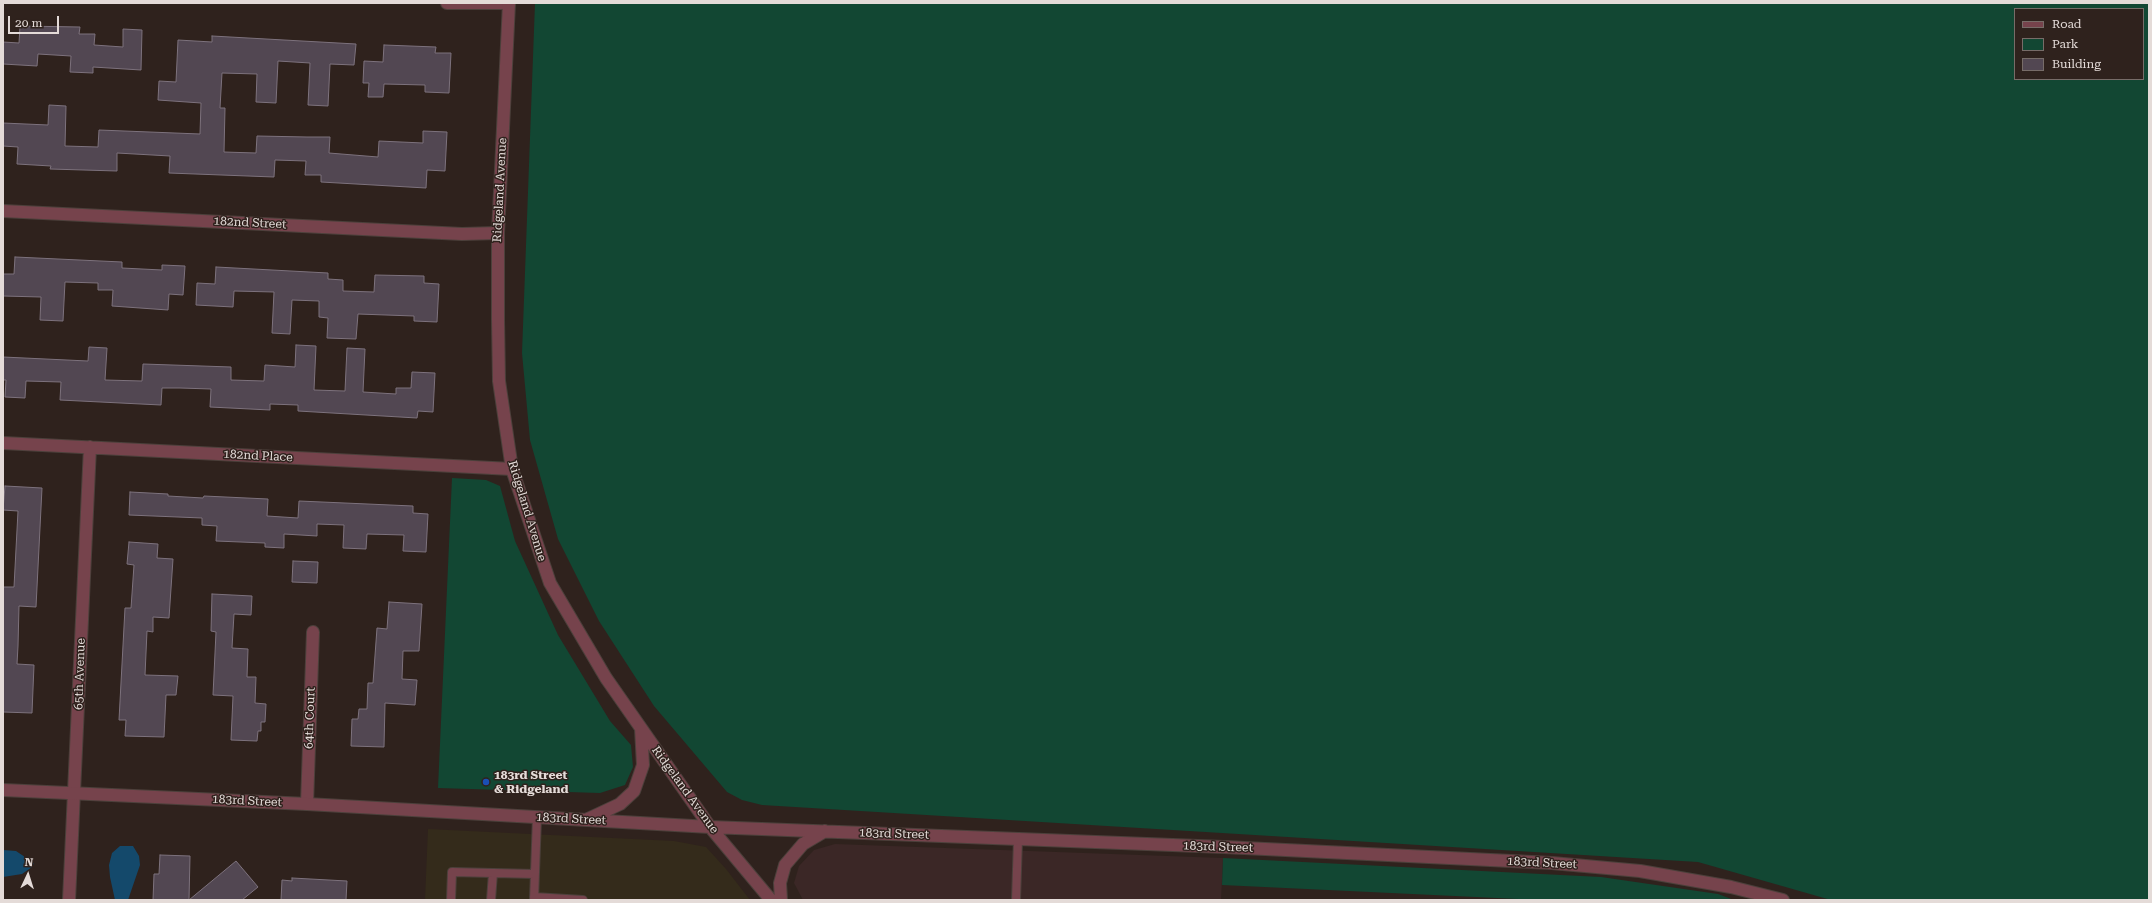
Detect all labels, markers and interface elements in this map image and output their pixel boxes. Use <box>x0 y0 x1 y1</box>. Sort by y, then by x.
scale bar <box>10 8 61 34</box>
legend <box>2014 8 2144 80</box>
text: 20 m <box>15 16 42 30</box>
text: Road <box>2052 17 2081 31</box>
text: Park <box>2052 37 2078 51</box>
text: Building <box>2052 57 2101 71</box>
street label: Ridgeland Avenue <box>490 137 510 243</box>
street label: 182nd Street <box>213 214 287 232</box>
street label: 182nd Place <box>223 447 293 465</box>
street label: Ridgeland Avenue <box>505 459 549 563</box>
street label: 65th Avenue <box>72 638 88 710</box>
street label: 64th Court <box>302 687 318 749</box>
street label: Ridgeland Avenue <box>648 743 722 837</box>
place label: 183rd Street & Ridgeland <box>494 768 568 796</box>
marker: 183rd Street & Ridgeland <box>481 777 491 787</box>
street label: 183rd Street <box>212 792 282 810</box>
street label: 183rd Street <box>536 810 606 828</box>
street label: 183rd Street <box>859 826 929 842</box>
street label: 183rd Street <box>1183 839 1253 855</box>
street label: 183rd Street <box>1507 854 1577 872</box>
north arrow <box>8 855 48 895</box>
text: N <box>24 856 34 869</box>

